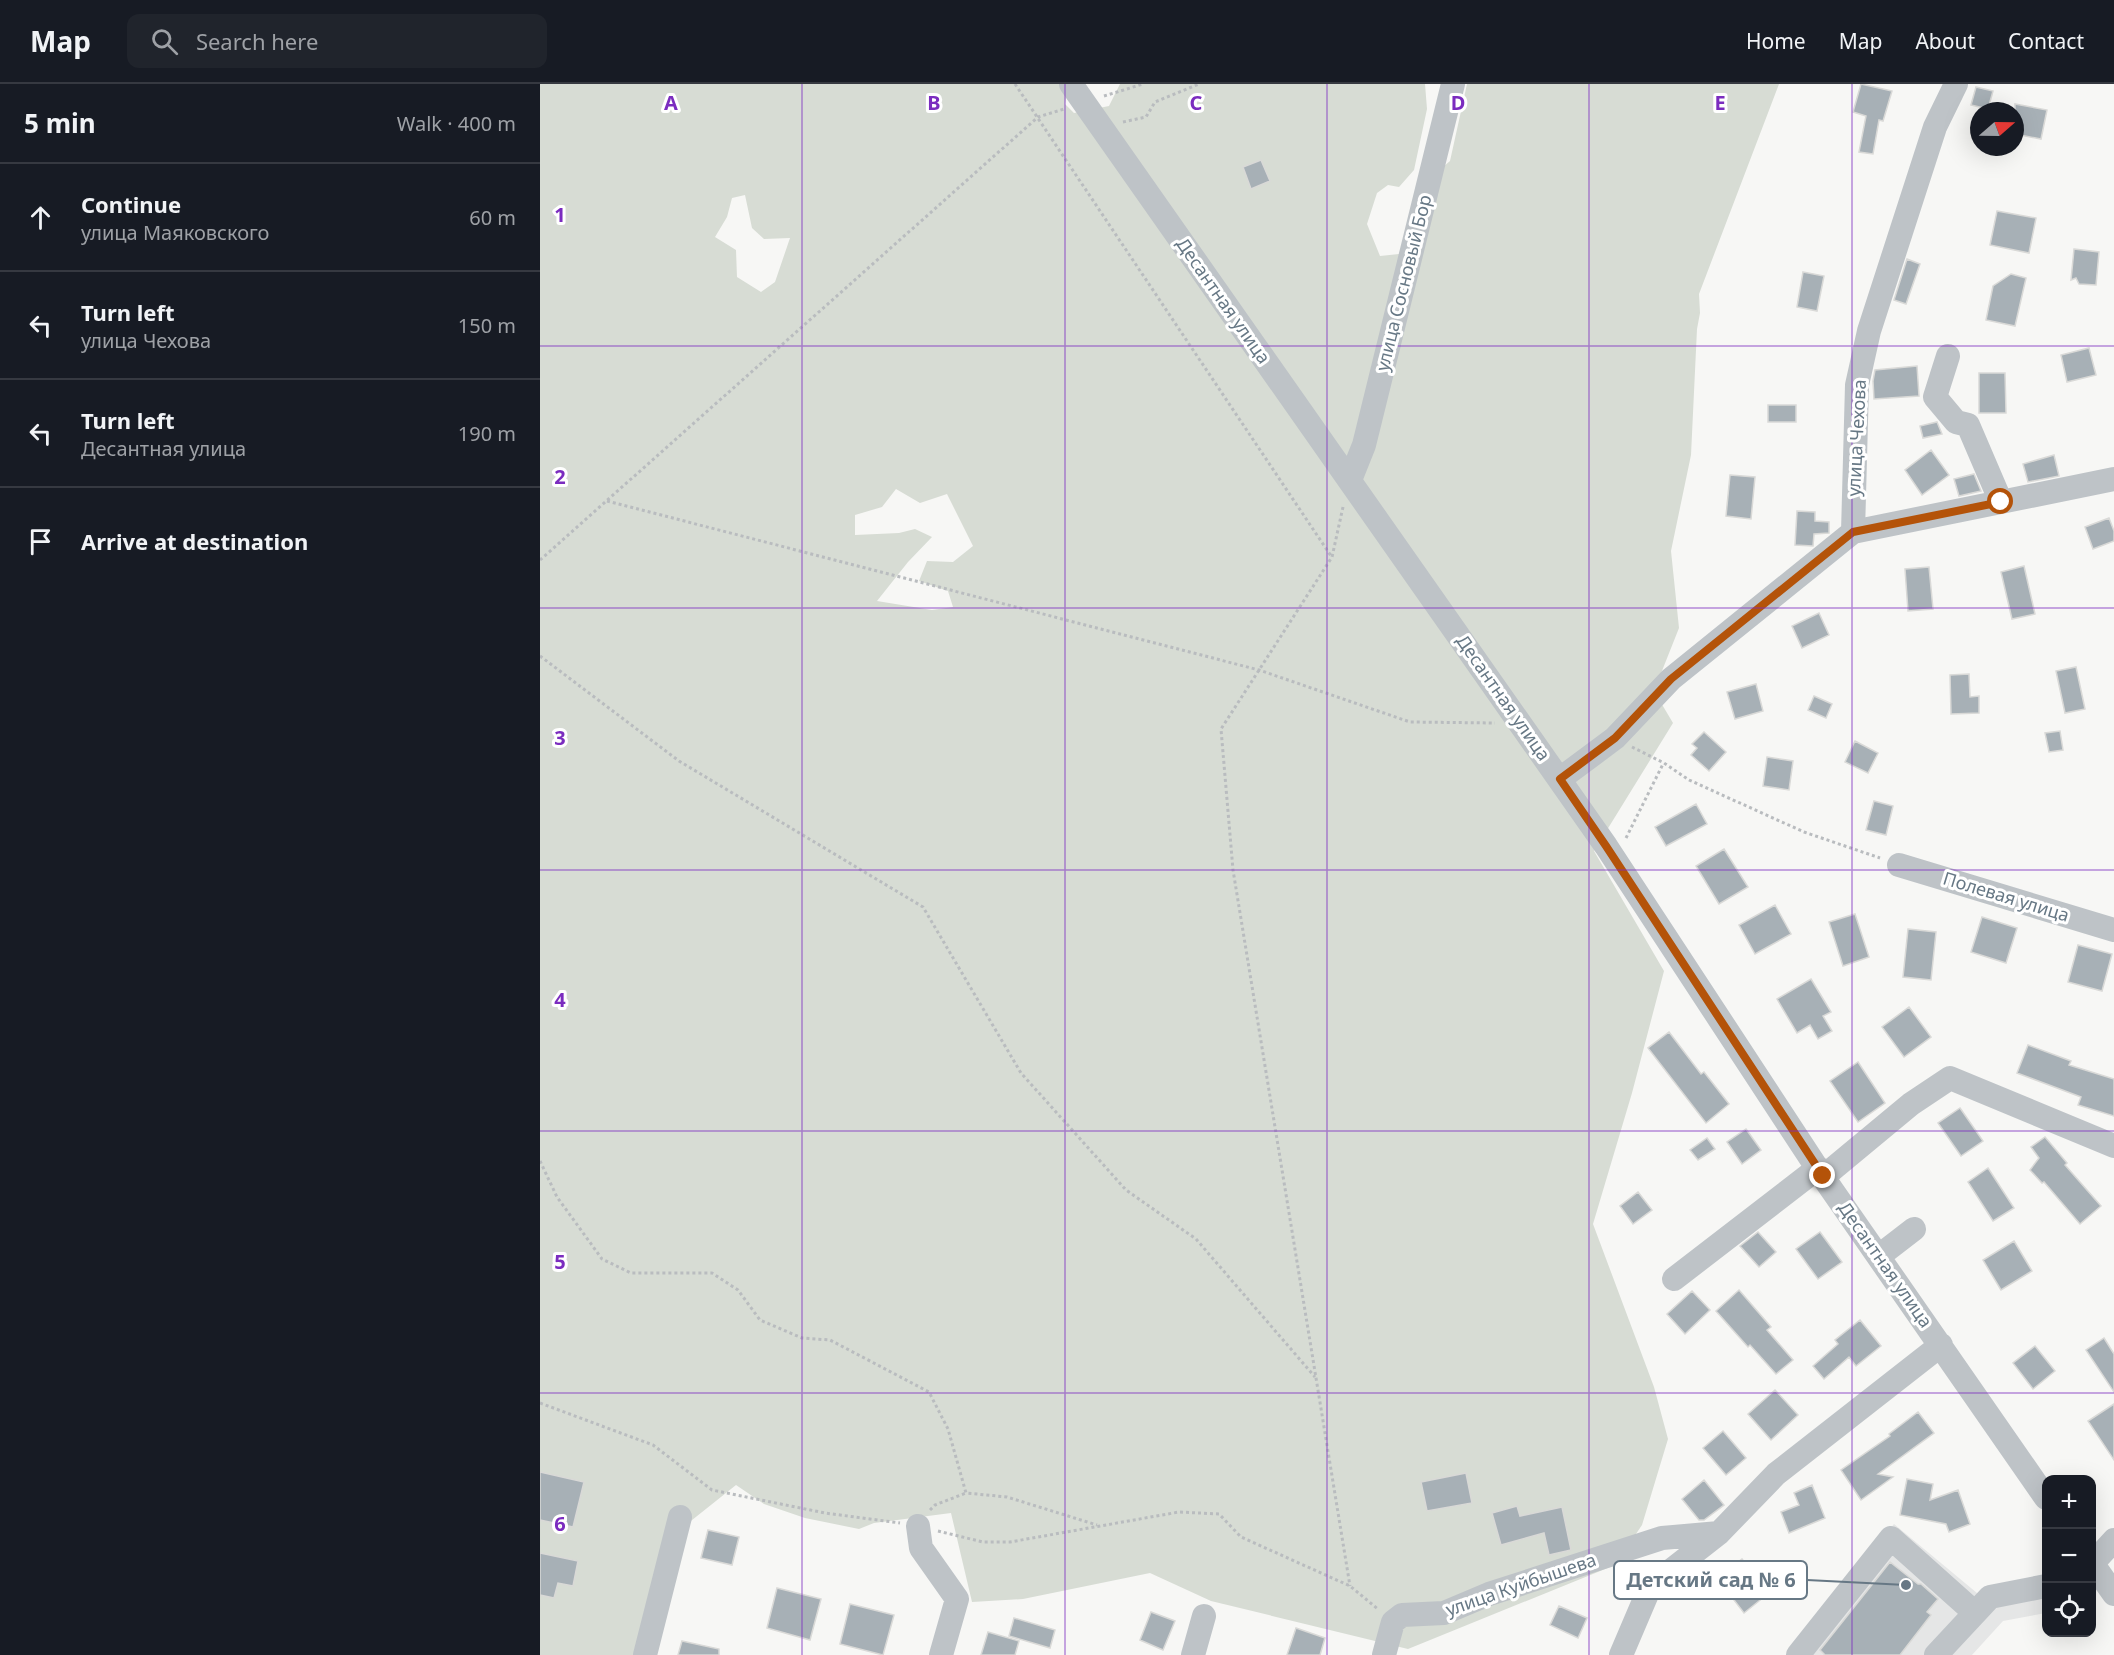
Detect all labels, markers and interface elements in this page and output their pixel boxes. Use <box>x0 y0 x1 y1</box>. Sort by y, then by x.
search box <box>127 14 547 68</box>
text: Map <box>30 22 91 60</box>
icon: search <box>148 25 181 58</box>
text: Search here <box>196 26 318 56</box>
text: Home <box>1746 27 1806 55</box>
text: Map <box>1839 27 1882 55</box>
text: About <box>1915 27 1975 55</box>
text: Contact <box>2008 27 2084 55</box>
text: A <box>664 89 678 116</box>
text: B <box>927 89 941 116</box>
text: C <box>1190 89 1203 116</box>
text: D <box>1451 89 1465 116</box>
text: E <box>1714 89 1726 116</box>
north arrow <box>1970 102 2024 156</box>
text: 5 min <box>24 105 96 141</box>
text: Walk · 400 m <box>397 110 516 137</box>
text: Continue <box>81 189 181 219</box>
street label: улица Сосновый Бор <box>1370 192 1437 373</box>
icon: ahead <box>24 201 57 234</box>
text: 1 <box>554 201 566 228</box>
text: 60 m <box>469 204 516 231</box>
text: улица Маяковского <box>81 219 269 246</box>
street label: Десантная улица <box>1171 233 1276 368</box>
text: Turn left <box>81 297 175 327</box>
icon: left <box>24 309 57 342</box>
text: 150 m <box>458 312 516 339</box>
text: улица Чехова <box>81 327 211 354</box>
street label: улица Чехова <box>1841 379 1871 497</box>
text: Turn left <box>81 405 175 435</box>
icon: left <box>24 417 57 450</box>
text: 190 m <box>458 420 516 447</box>
text: Десантная улица <box>81 435 246 462</box>
text: 2 <box>554 463 566 490</box>
route start <box>1987 488 2013 514</box>
icon: arrive <box>24 525 57 558</box>
text: Arrive at destination <box>81 526 308 556</box>
street label: Десантная улица <box>1451 630 1556 765</box>
text: 3 <box>554 724 566 751</box>
street label: Полевая улица <box>1940 865 2072 927</box>
text: 4 <box>554 986 566 1013</box>
route end <box>1809 1162 1835 1188</box>
street label: Десантная улица <box>1833 1197 1938 1332</box>
text: 5 <box>554 1248 566 1275</box>
map controls <box>2042 1475 2096 1637</box>
button: + <box>2042 1475 2096 1529</box>
text: 6 <box>554 1510 566 1537</box>
button: − <box>2042 1529 2096 1583</box>
street label: улица Куйбышева <box>1442 1547 1599 1621</box>
callout: Детский сад № 6 <box>1614 1561 1807 1599</box>
text: Детский сад № 6 <box>1626 1566 1796 1593</box>
button: locate <box>2042 1583 2096 1637</box>

